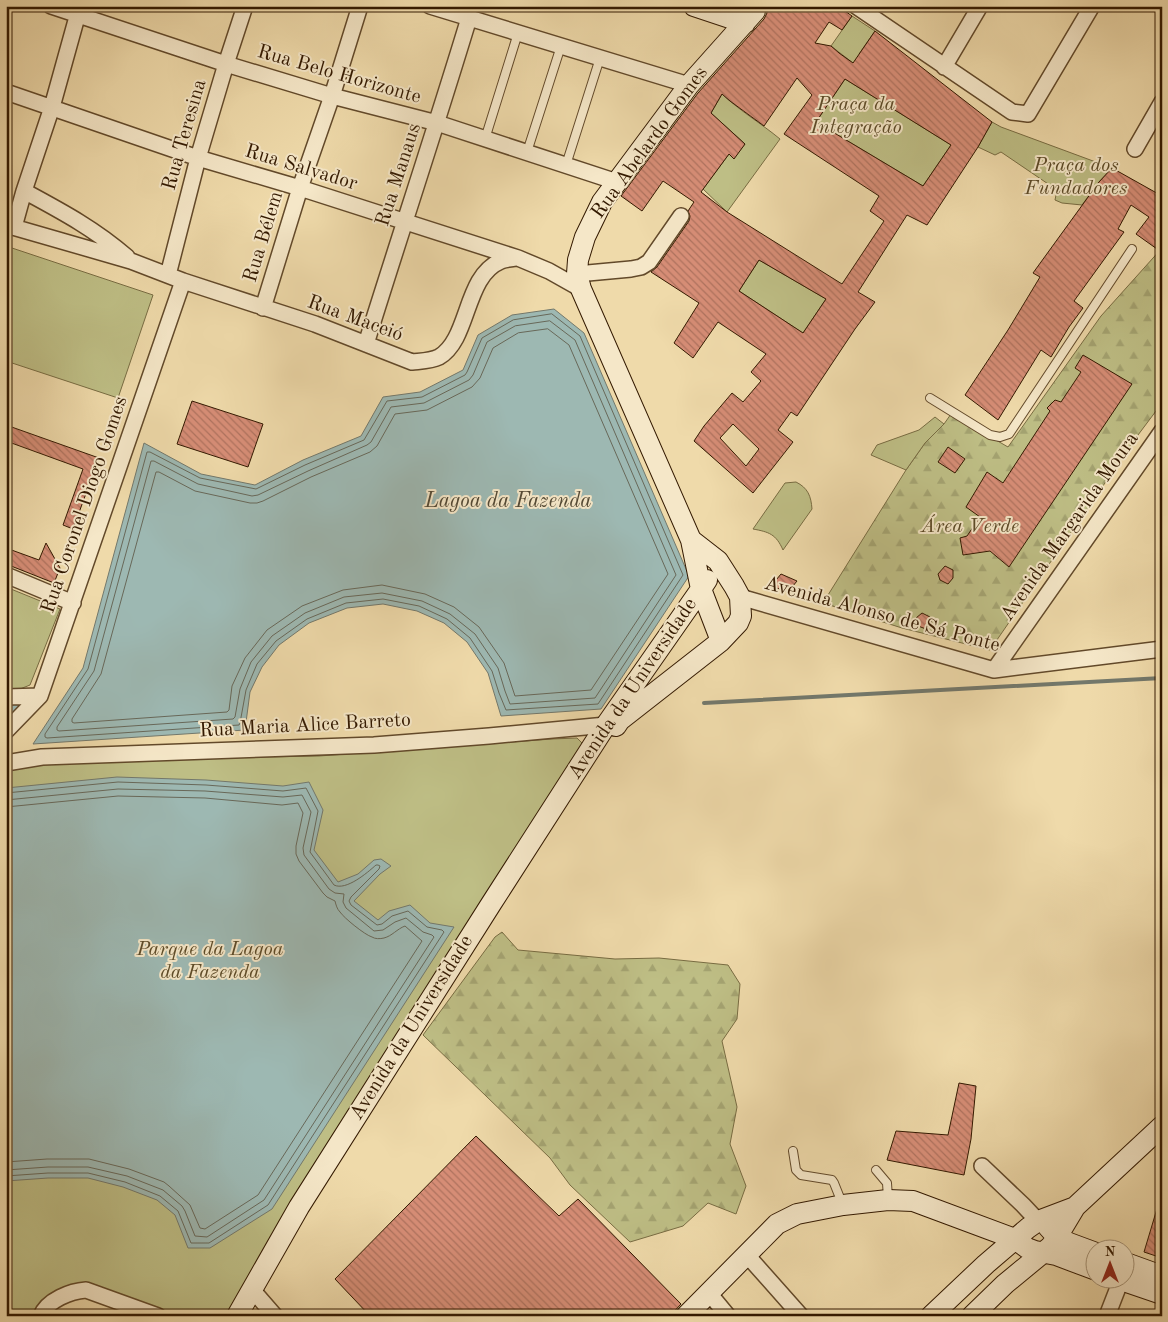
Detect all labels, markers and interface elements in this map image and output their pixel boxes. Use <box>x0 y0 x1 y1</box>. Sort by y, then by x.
street label: Rua Belo Horizonte <box>255 42 423 108</box>
street label: Rua Abelardo Gomes <box>588 63 712 223</box>
street label: Rua Teresina <box>160 77 210 193</box>
park label: Praça da Integração <box>809 95 902 138</box>
street label: Rua Manaus <box>373 121 425 229</box>
street label: Rua Salvador <box>242 141 360 195</box>
park label: Praça dos Fundadores <box>1024 156 1127 199</box>
street label: Rua Bélem <box>241 189 287 285</box>
street label: Rua Maceió <box>304 292 406 346</box>
street label: Rua Coronel Diogo Gomes <box>38 394 132 616</box>
street label: Avenida Margarida Moura <box>997 429 1143 625</box>
water label: Lagoa da Fazenda <box>423 491 592 512</box>
park label: Área Verde <box>920 514 1019 537</box>
street label: Avenida Alonso de Sá Ponte <box>762 574 1002 656</box>
street label: Avenida da Universidade <box>565 595 701 783</box>
street label: Rua Maria Alice Barreto <box>199 710 411 742</box>
street label: Avenida da Universidade <box>347 932 477 1124</box>
park label: Parque da Lagoa da Fazenda <box>135 940 284 983</box>
north arrow <box>1086 1240 1136 1290</box>
text: N <box>1105 1245 1116 1259</box>

